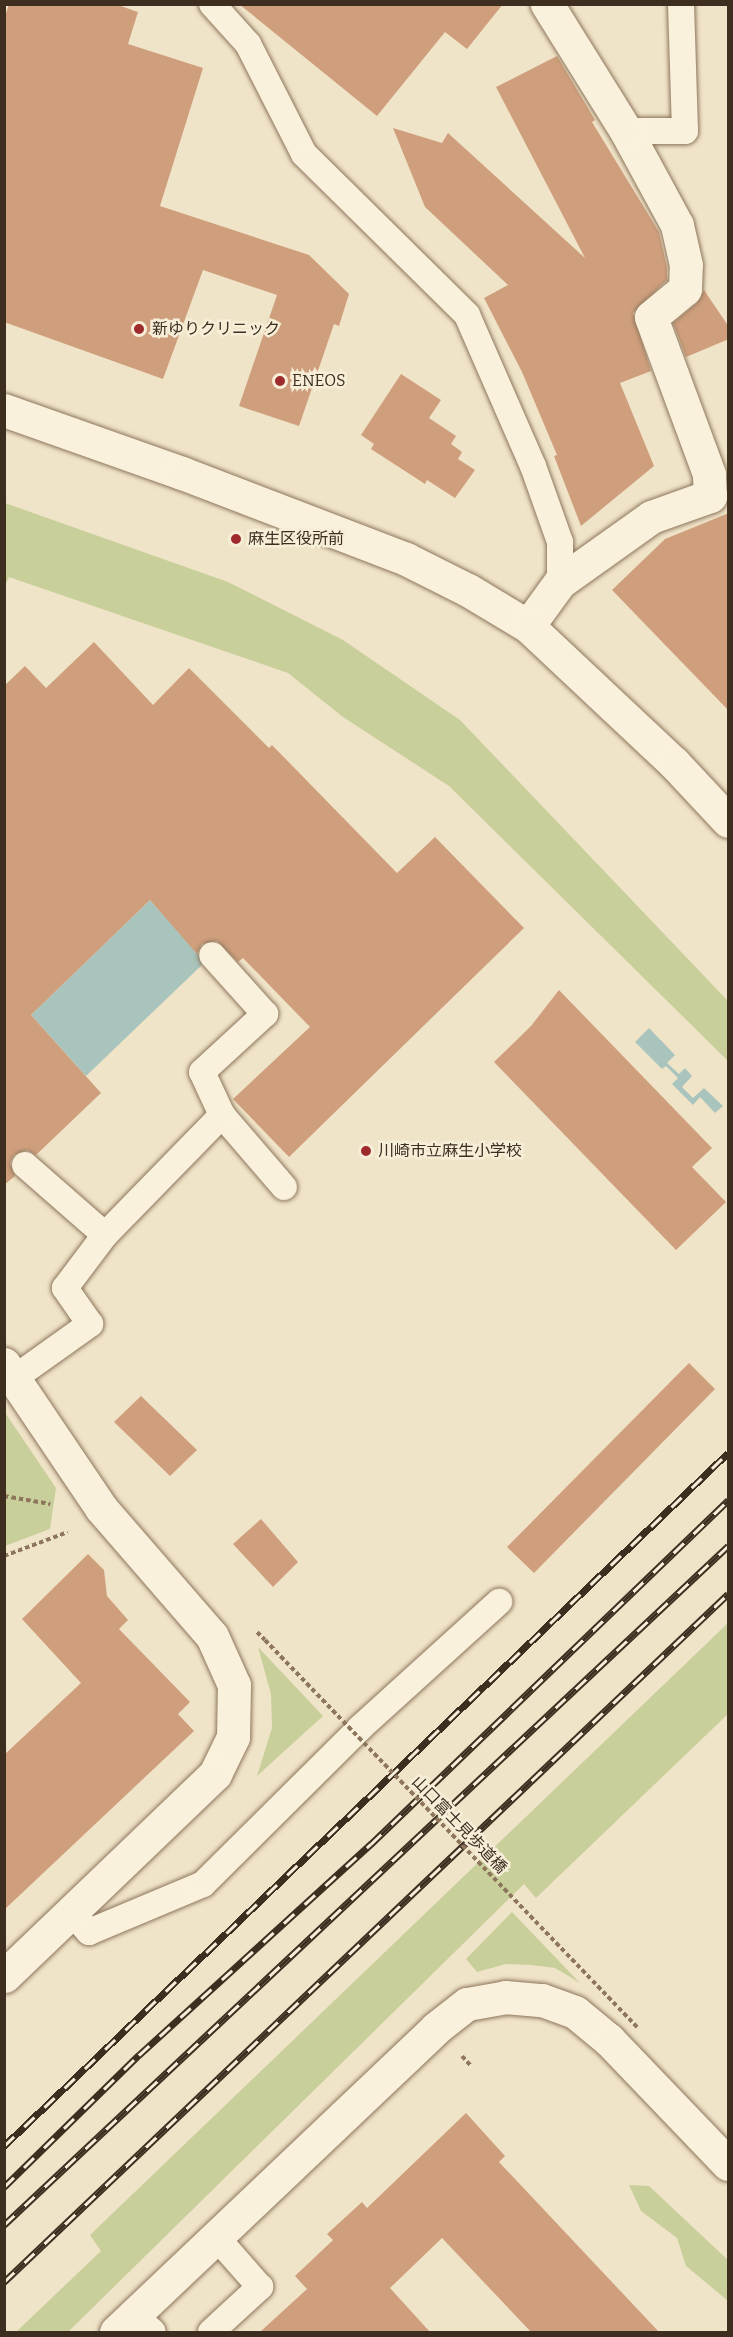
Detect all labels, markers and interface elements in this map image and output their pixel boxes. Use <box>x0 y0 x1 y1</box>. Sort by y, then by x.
place label: 新ゆりクリニック <box>152 319 280 339</box>
marker: 新ゆりクリニック <box>130 320 148 338</box>
place label: ENEOS <box>292 371 346 391</box>
marker: ENEOS <box>273 374 287 388</box>
place label: 麻生区役所前 <box>248 529 344 549</box>
marker: 麻生区役所前 <box>229 532 243 546</box>
place label: 川崎市立麻生小学校 <box>378 1141 522 1161</box>
marker: 川崎市立麻生小学校 <box>359 1144 373 1158</box>
street label: 山口富士見歩道橋 <box>408 1772 510 1878</box>

